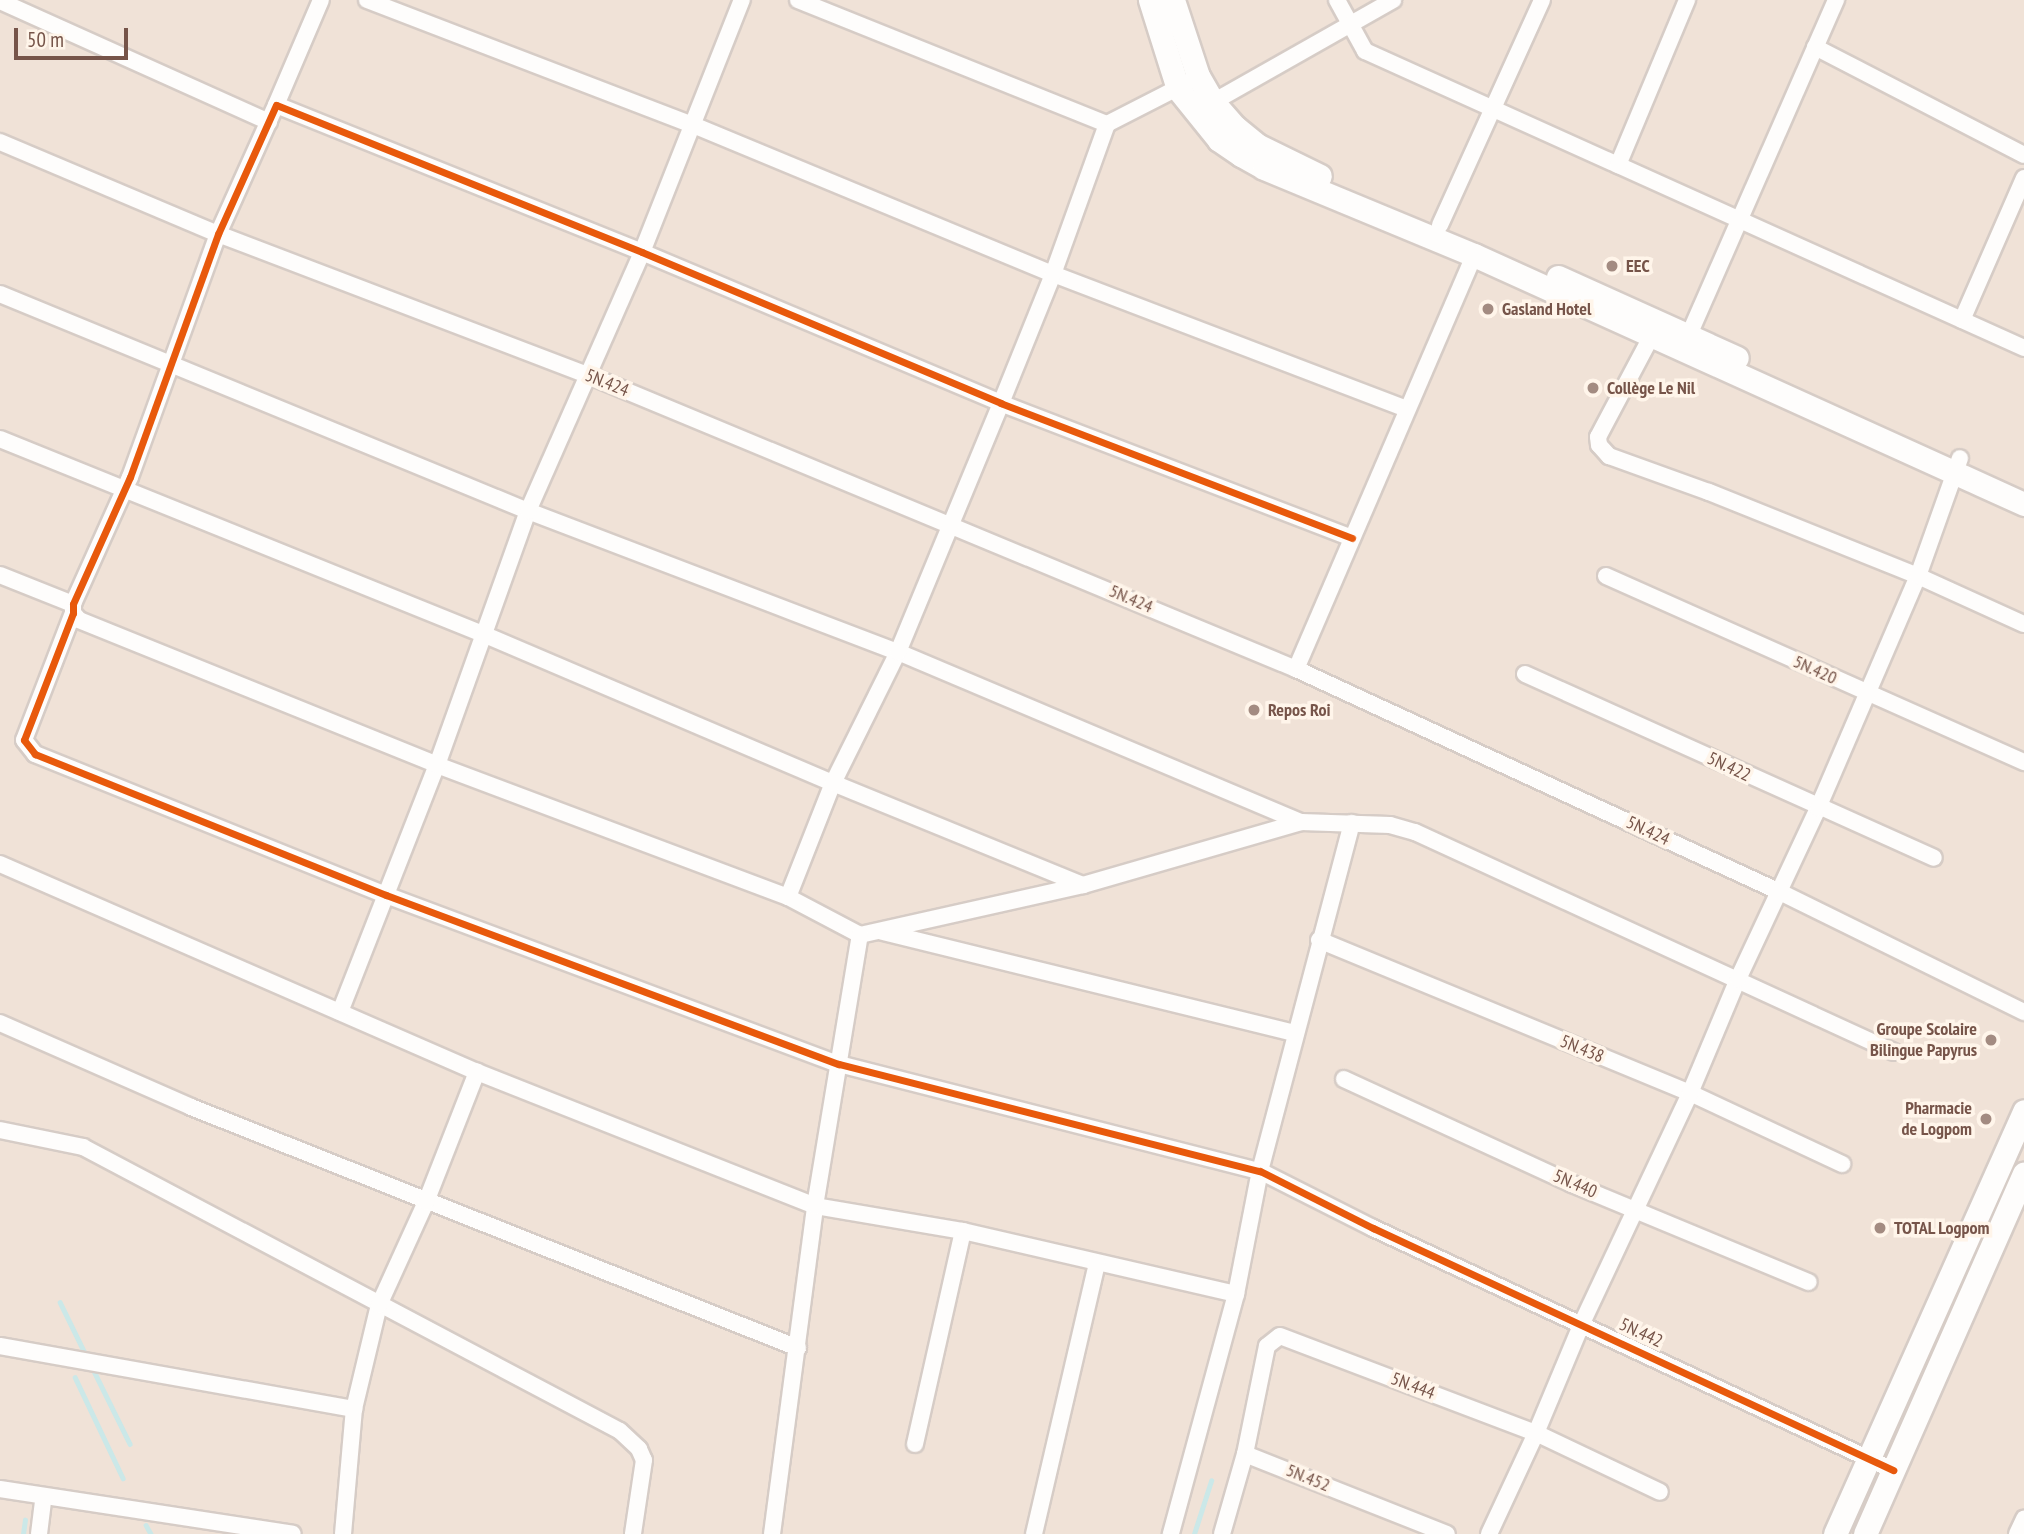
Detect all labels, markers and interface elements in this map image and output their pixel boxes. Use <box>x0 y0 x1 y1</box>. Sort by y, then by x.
scale bar <box>18 14 131 58</box>
text: 50 m <box>27 26 64 53</box>
place label: EEC <box>1626 255 1650 277</box>
marker: EEC <box>1604 258 1620 274</box>
place label: Gasland Hotel <box>1502 298 1591 320</box>
marker: Gasland Hotel <box>1480 301 1496 317</box>
street label: 5N.424 <box>582 365 632 401</box>
place label: Collège Le Nil <box>1607 377 1695 399</box>
marker: Collège Le Nil <box>1585 380 1601 396</box>
street label: 5N.424 <box>1106 580 1156 618</box>
street label: 5N.420 <box>1790 651 1840 689</box>
place label: Repos Roi <box>1268 699 1330 721</box>
marker: Repos Roi <box>1246 702 1262 718</box>
street label: 5N.422 <box>1704 748 1754 786</box>
street label: 5N.424 <box>1623 812 1673 850</box>
place label: Groupe Scolaire Bilingue Papyrus <box>1870 1019 1977 1062</box>
street label: 5N.438 <box>1557 1031 1607 1067</box>
marker: Groupe Scolaire Bilingue Papyrus <box>1983 1032 1999 1048</box>
place label: Pharmacie de Logpom <box>1901 1098 1972 1140</box>
marker: Pharmacie de Logpom <box>1978 1111 1994 1127</box>
street label: 5N.440 <box>1550 1165 1600 1203</box>
place label: TOTAL Logpom <box>1894 1217 1990 1239</box>
marker: TOTAL Logpom <box>1872 1220 1888 1236</box>
street label: 5N.442 <box>1616 1314 1666 1352</box>
street label: 5N.444 <box>1388 1368 1438 1404</box>
street label: 5N.452 <box>1283 1460 1333 1496</box>

